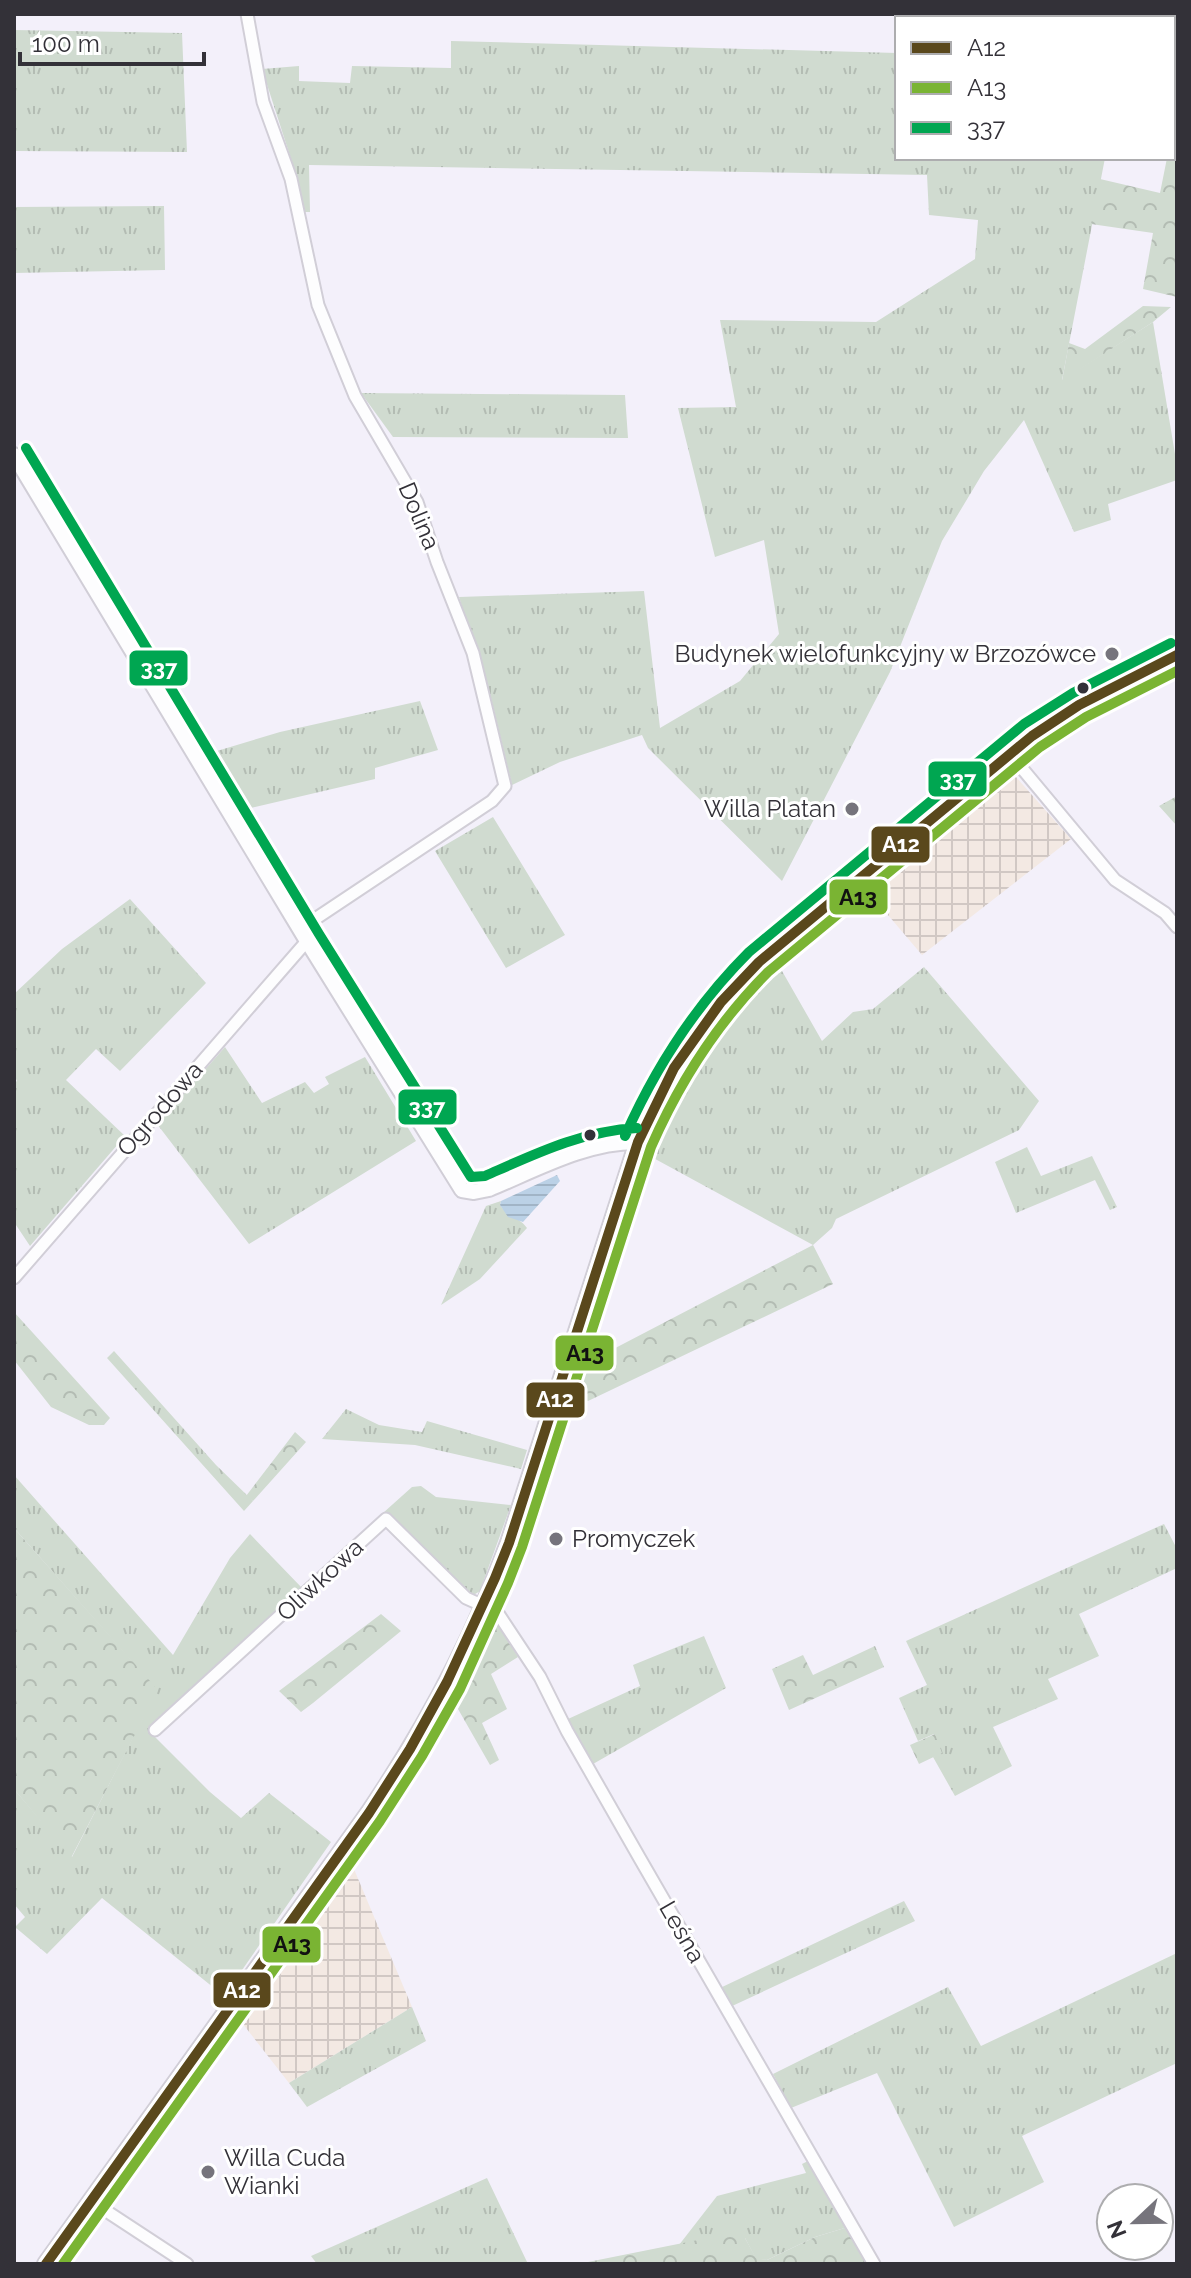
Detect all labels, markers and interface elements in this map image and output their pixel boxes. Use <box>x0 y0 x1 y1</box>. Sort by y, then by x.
scale bar <box>20 16 204 66</box>
legend <box>895 16 1175 160</box>
text: 100 m <box>32 29 100 58</box>
text: A12 <box>967 33 1006 62</box>
text: A13 <box>967 73 1006 102</box>
text: 337 <box>967 113 1006 142</box>
street label: Dolina <box>392 478 447 554</box>
place label: Budynek wielofunkcyjny w Brzozówce <box>674 639 1096 668</box>
marker: Budynek wielofunkcyjny w Brzozówce <box>1103 645 1121 663</box>
line badge: 337 <box>128 649 189 687</box>
text: 337 <box>141 655 178 681</box>
unlabelled marker <box>1075 680 1091 696</box>
line badge: 337 <box>927 760 988 798</box>
text: 337 <box>940 766 977 792</box>
place label: Willa Platan <box>704 794 836 823</box>
marker: Willa Platan <box>843 800 861 818</box>
line badge: A12 <box>870 825 931 864</box>
text: A12 <box>882 831 920 857</box>
line badge: A13 <box>828 878 889 916</box>
text: A13 <box>839 884 877 910</box>
street label: Ogrodowa <box>111 1055 209 1162</box>
line badge: 337 <box>397 1088 458 1126</box>
text: 337 <box>409 1094 446 1120</box>
unlabelled marker <box>582 1127 598 1143</box>
line badge: A13 <box>554 1334 615 1372</box>
text: A13 <box>566 1340 604 1366</box>
line badge: A12 <box>525 1381 586 1419</box>
text: A12 <box>536 1386 574 1412</box>
place label: Promyczek <box>572 1524 695 1553</box>
marker: Promyczek <box>547 1530 565 1548</box>
street label: Oliwkowa <box>270 1532 369 1627</box>
street label: Leśna <box>653 1896 712 1968</box>
line badge: A13 <box>261 1925 322 1964</box>
text: A13 <box>273 1931 311 1957</box>
line badge: A12 <box>212 1971 272 2009</box>
text: A12 <box>223 1977 261 2003</box>
place label: Willa Cuda Wianki <box>224 2143 345 2200</box>
marker: Willa Cuda Wianki <box>199 2163 217 2181</box>
north arrow <box>1095 2182 1175 2262</box>
text: N <box>1101 2217 1132 2242</box>

